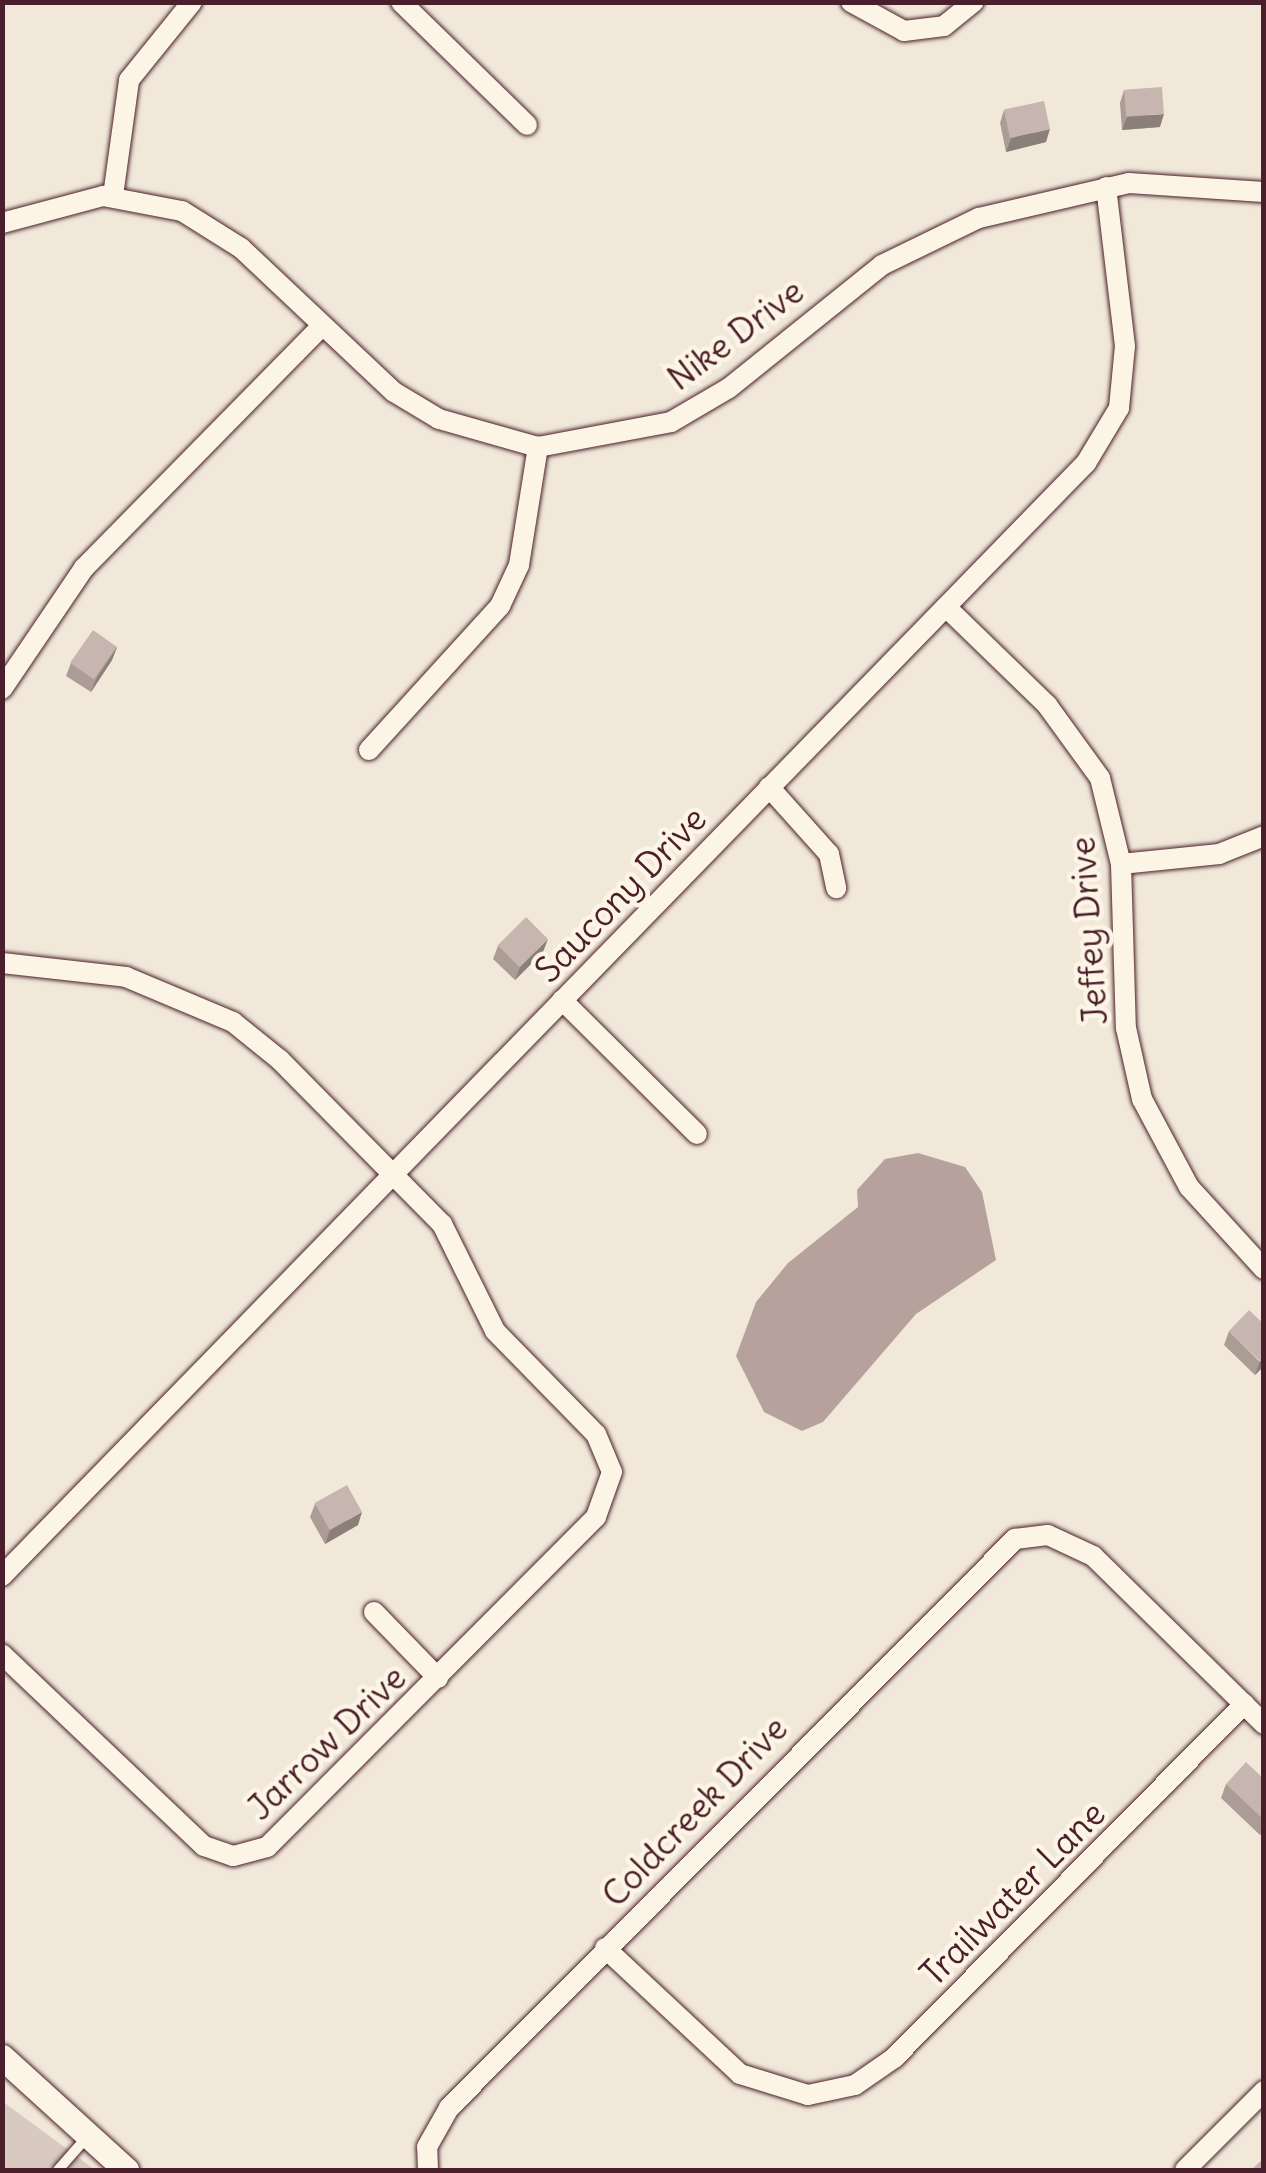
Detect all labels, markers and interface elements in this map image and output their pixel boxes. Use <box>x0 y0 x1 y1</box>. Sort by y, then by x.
street label: Nike Drive <box>659 269 811 399</box>
street label: Saucony Drive <box>526 797 714 991</box>
street label: Jeffey Drive <box>1060 836 1116 1026</box>
street label: Jarrow Drive <box>238 1656 414 1828</box>
street label: Coldcreek Drive <box>593 1707 795 1915</box>
street label: Trailwater Lane <box>911 1792 1113 1994</box>

